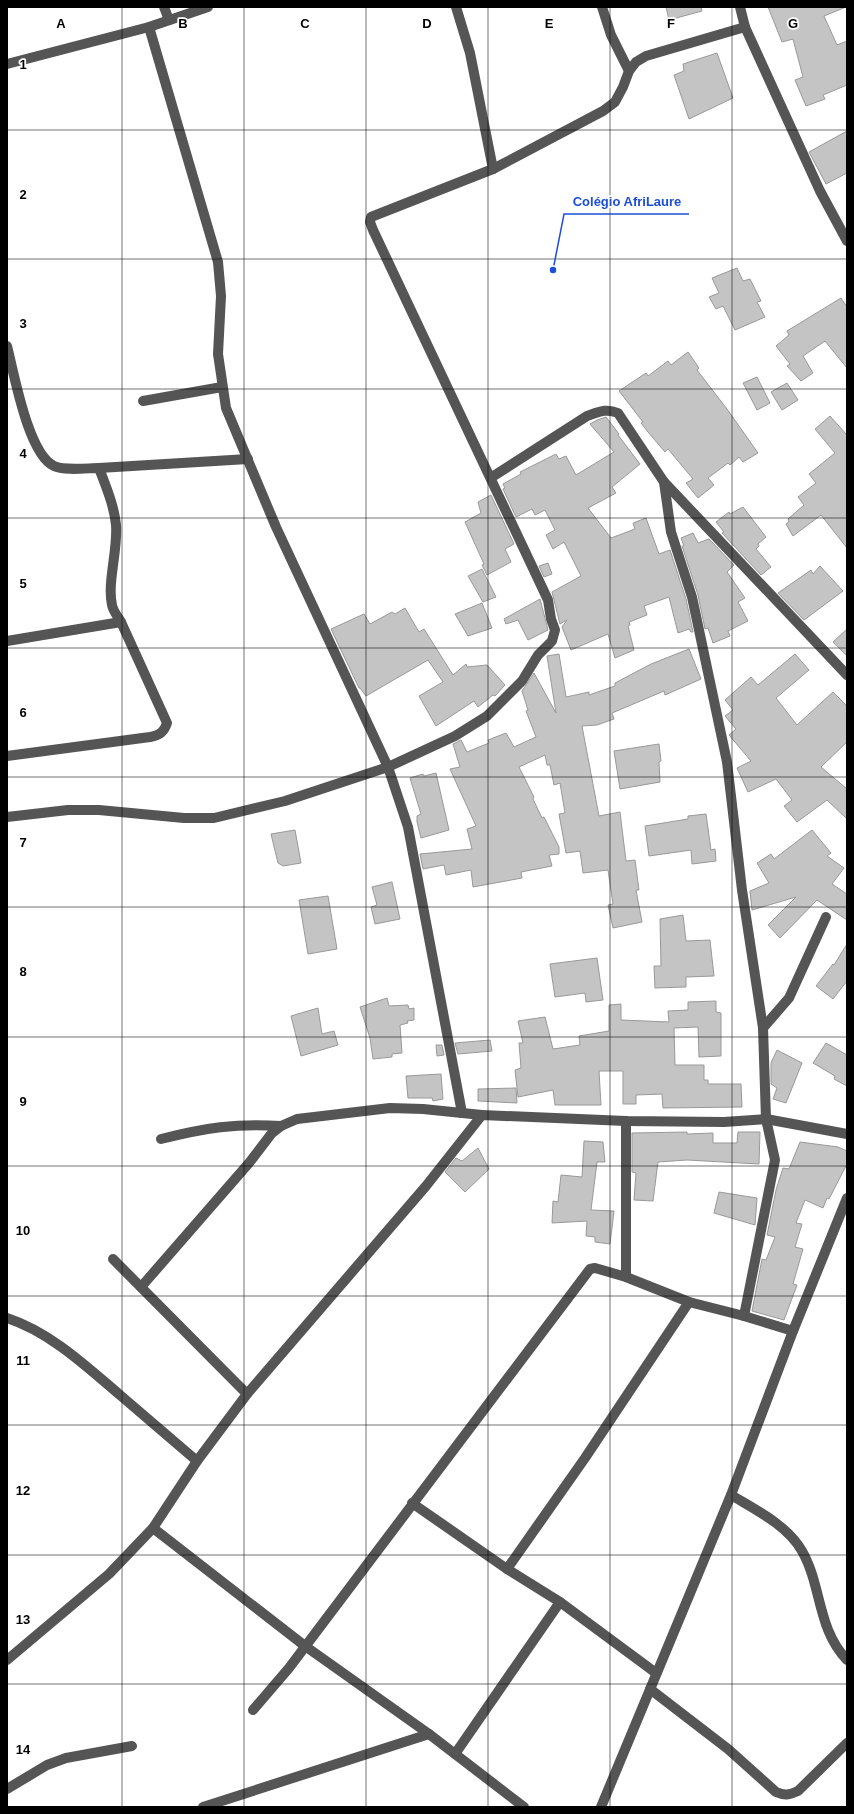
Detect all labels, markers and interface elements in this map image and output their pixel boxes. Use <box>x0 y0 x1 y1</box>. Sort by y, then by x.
text: A <box>56 16 66 31</box>
text: B <box>178 16 188 31</box>
text: C <box>300 16 310 31</box>
text: D <box>422 16 432 31</box>
text: E <box>545 16 554 31</box>
text: F <box>667 16 675 31</box>
text: G <box>788 16 798 31</box>
text: 1 <box>19 57 27 72</box>
text: 2 <box>19 187 27 202</box>
callout: Colégio AfriLaure <box>564 189 689 214</box>
text: Colégio AfriLaure <box>573 194 681 209</box>
text: 3 <box>19 316 27 331</box>
text: 4 <box>19 446 27 461</box>
text: 5 <box>19 576 27 591</box>
text: 6 <box>19 705 27 720</box>
text: 7 <box>19 835 27 850</box>
text: 8 <box>19 964 27 979</box>
text: 9 <box>19 1094 27 1109</box>
text: 10 <box>16 1223 30 1238</box>
text: 11 <box>16 1353 30 1368</box>
text: 12 <box>16 1483 30 1498</box>
text: 13 <box>16 1612 30 1627</box>
text: 14 <box>16 1742 31 1757</box>

